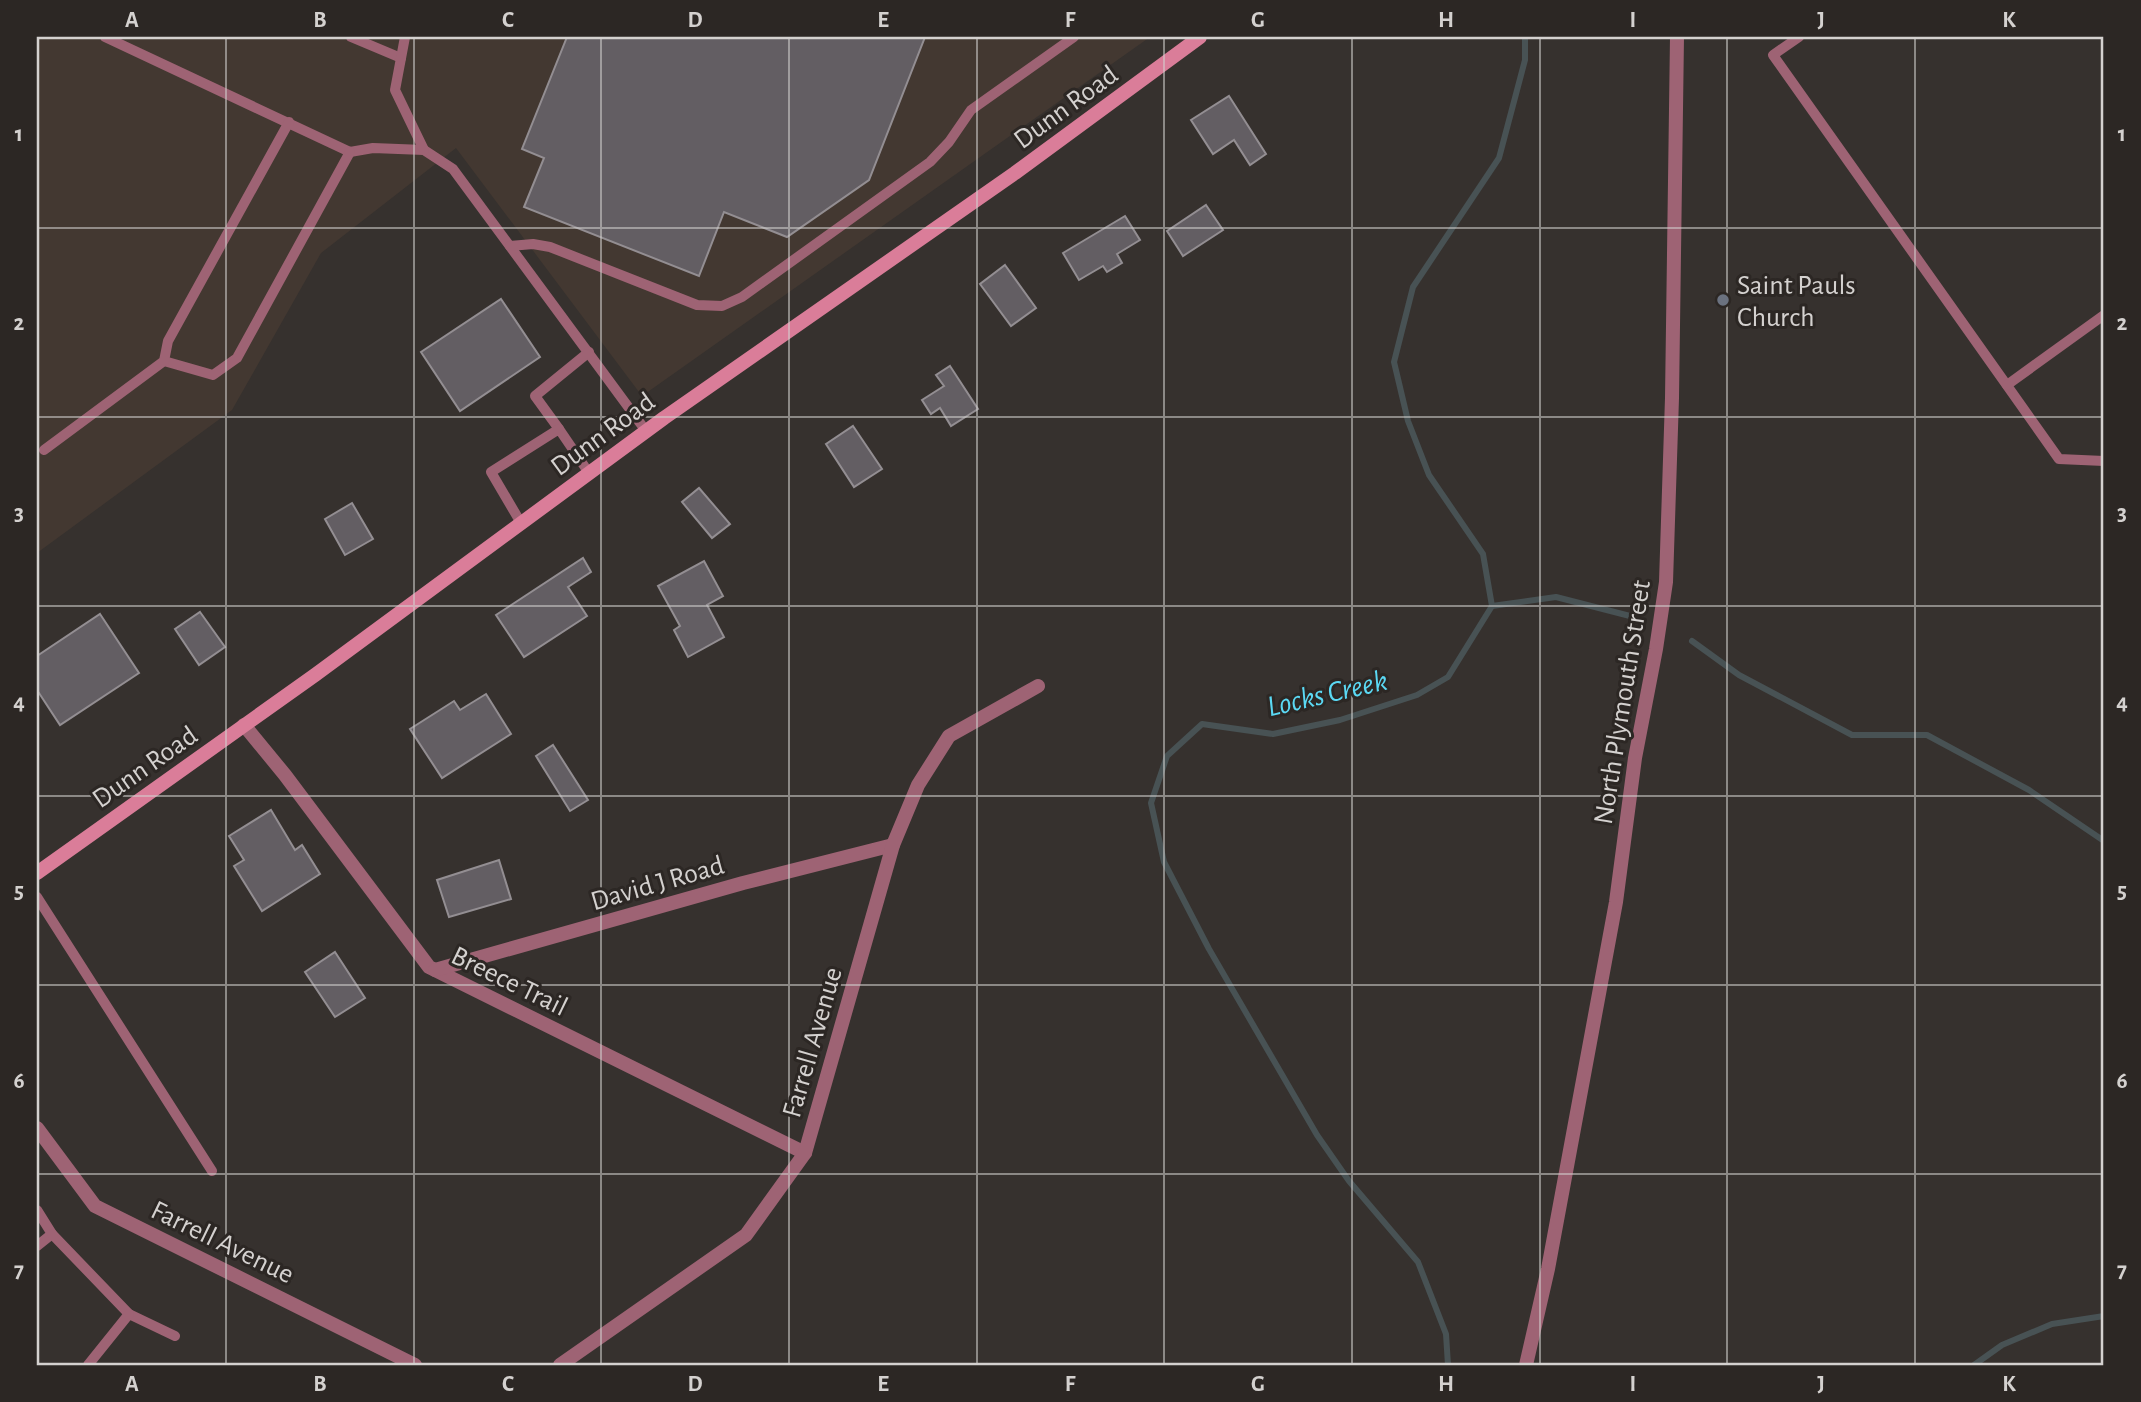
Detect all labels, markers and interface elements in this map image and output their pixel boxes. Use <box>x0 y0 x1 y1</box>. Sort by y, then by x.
text: A <box>125 9 139 32</box>
text: B <box>313 9 327 32</box>
text: C <box>502 9 514 32</box>
text: D <box>687 9 703 32</box>
text: E <box>877 9 889 32</box>
text: F <box>1065 9 1076 32</box>
text: G <box>1251 9 1265 32</box>
text: H <box>1438 9 1454 32</box>
text: I <box>1630 9 1636 32</box>
text: J <box>1817 9 1825 32</box>
text: K <box>2002 9 2016 32</box>
street label: Dunn Road <box>1009 61 1123 155</box>
text: 1 <box>15 123 23 146</box>
text: 1 <box>2118 123 2126 146</box>
place label: Saint Pauls Church <box>1737 272 1856 332</box>
marker: Saint Pauls Church <box>1715 292 1731 308</box>
text: 2 <box>14 312 25 335</box>
text: 2 <box>2117 312 2128 335</box>
street label: Dunn Road <box>546 388 660 482</box>
text: 3 <box>14 502 24 525</box>
text: 3 <box>2117 502 2127 525</box>
street label: North Plymouth Street <box>1590 578 1656 827</box>
water label: Locks Creek <box>1264 666 1390 722</box>
text: 4 <box>13 691 25 714</box>
text: 4 <box>2116 691 2128 714</box>
street label: Dunn Road <box>88 721 203 814</box>
street label: David J Road <box>588 852 727 916</box>
text: 5 <box>14 880 24 903</box>
text: 5 <box>2117 880 2127 903</box>
street label: Breece Trail <box>447 942 572 1022</box>
street label: Farrell Avenue <box>778 964 848 1121</box>
text: 6 <box>13 1070 25 1093</box>
text: 6 <box>2116 1070 2128 1093</box>
street label: Farrell Avenue <box>146 1196 298 1289</box>
text: 7 <box>14 1259 24 1282</box>
text: 7 <box>2117 1259 2127 1282</box>
text: A <box>125 1373 139 1396</box>
text: B <box>313 1373 327 1396</box>
text: C <box>502 1373 514 1396</box>
text: D <box>687 1373 703 1396</box>
text: E <box>877 1373 889 1396</box>
text: F <box>1065 1373 1076 1396</box>
text: G <box>1251 1373 1265 1396</box>
text: H <box>1438 1373 1454 1396</box>
text: I <box>1630 1373 1636 1396</box>
text: J <box>1817 1373 1825 1396</box>
text: K <box>2002 1373 2016 1396</box>

